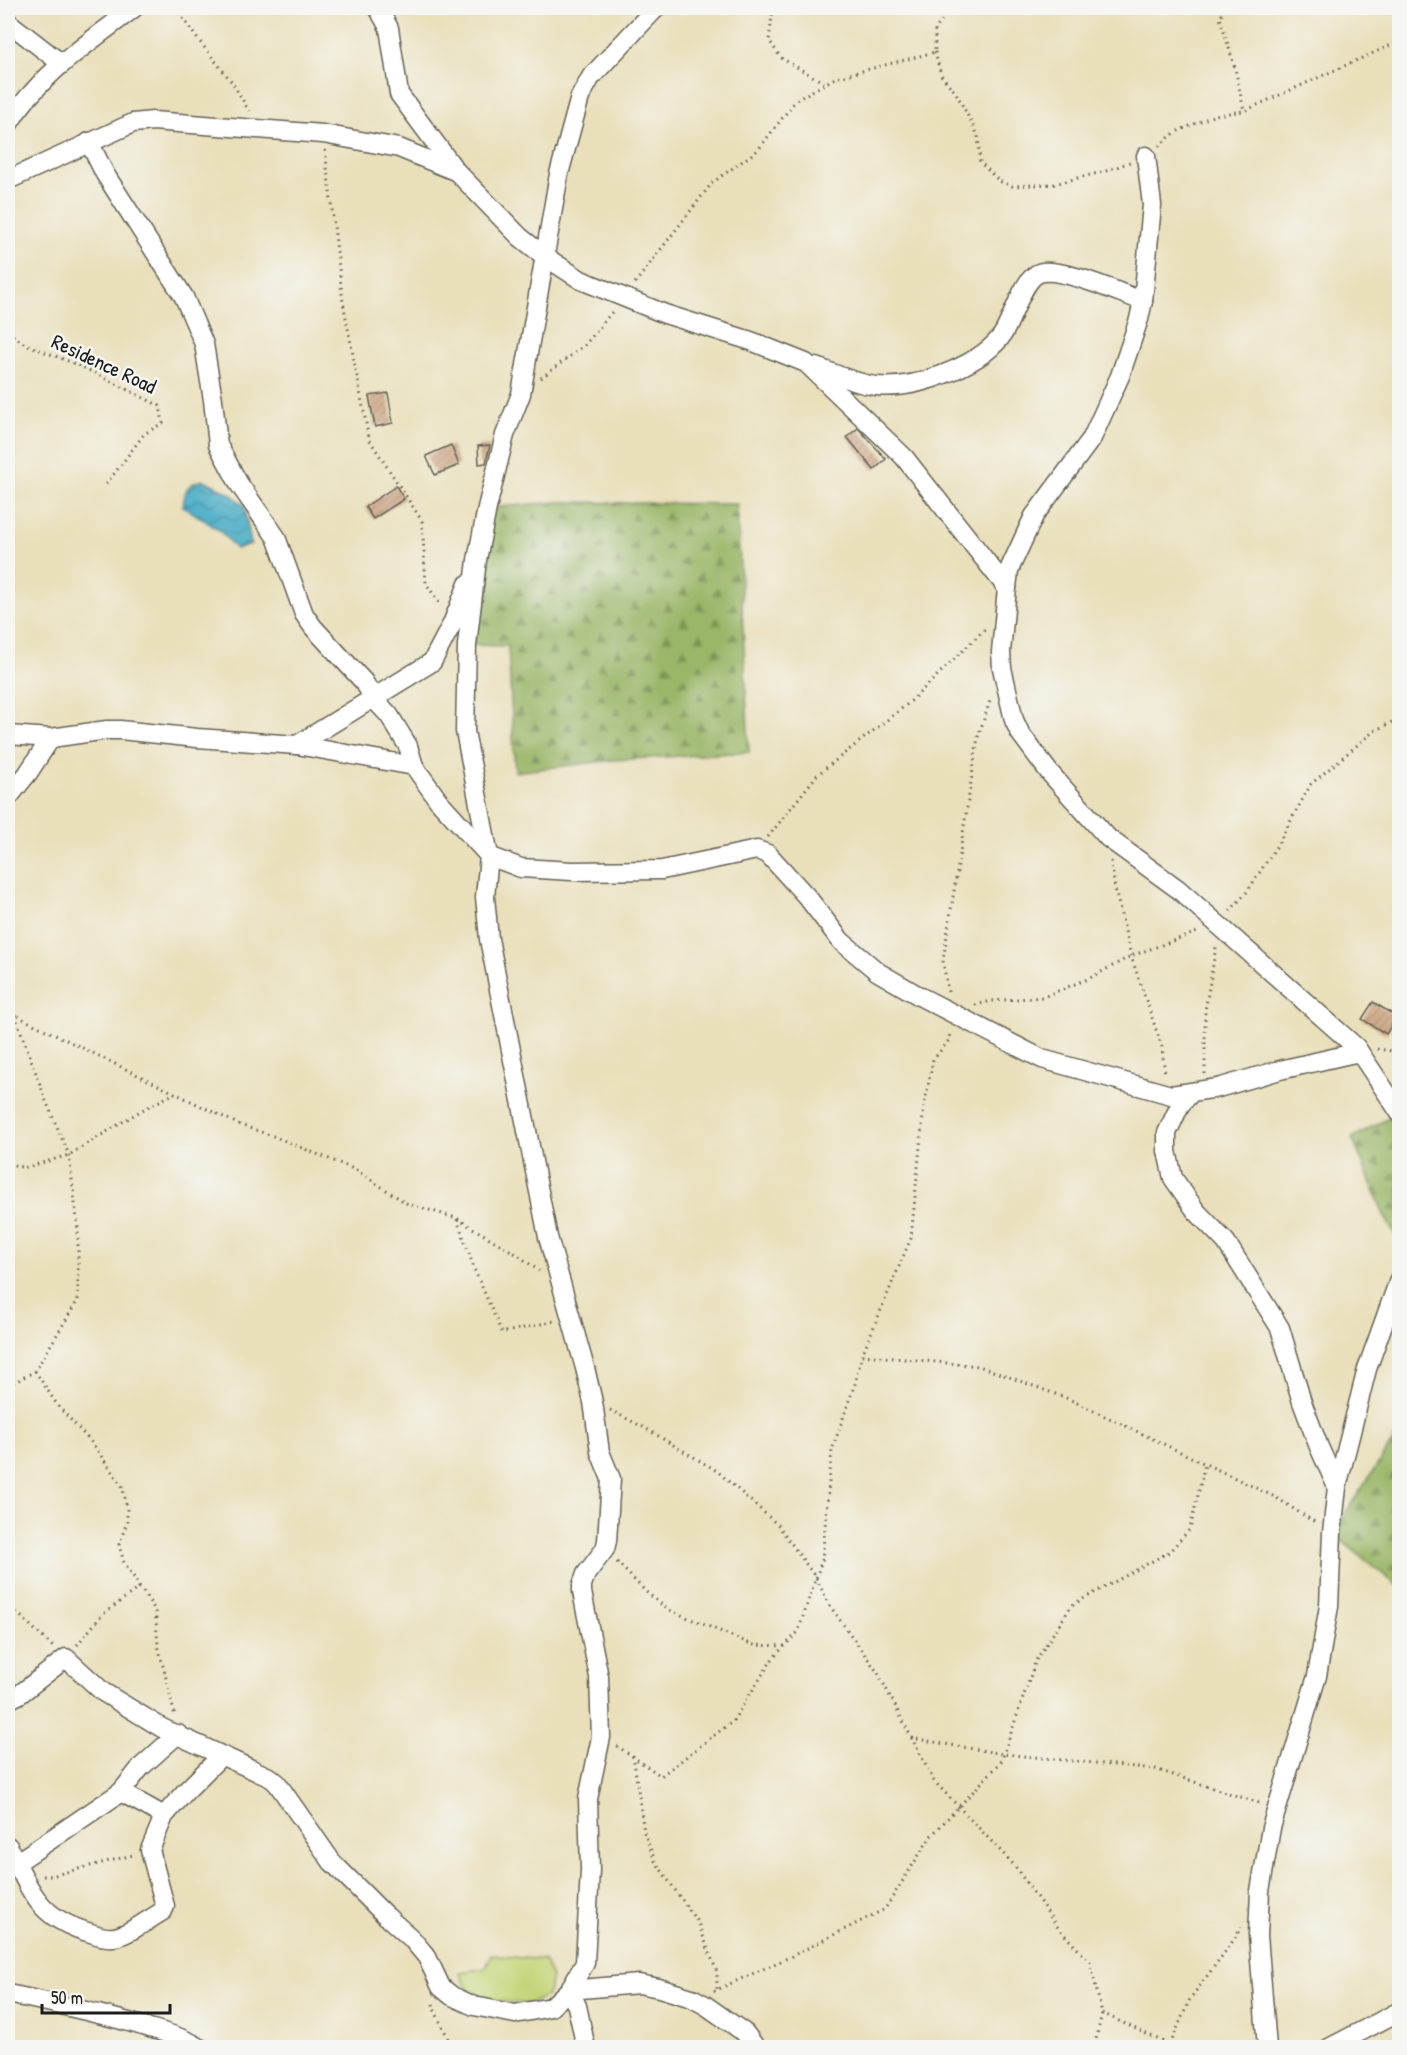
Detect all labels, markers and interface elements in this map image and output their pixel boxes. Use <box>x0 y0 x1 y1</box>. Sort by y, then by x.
street label: Residence Road <box>47 327 161 400</box>
scale bar <box>42 1977 170 2015</box>
text: 50 m <box>51 1985 83 2010</box>

